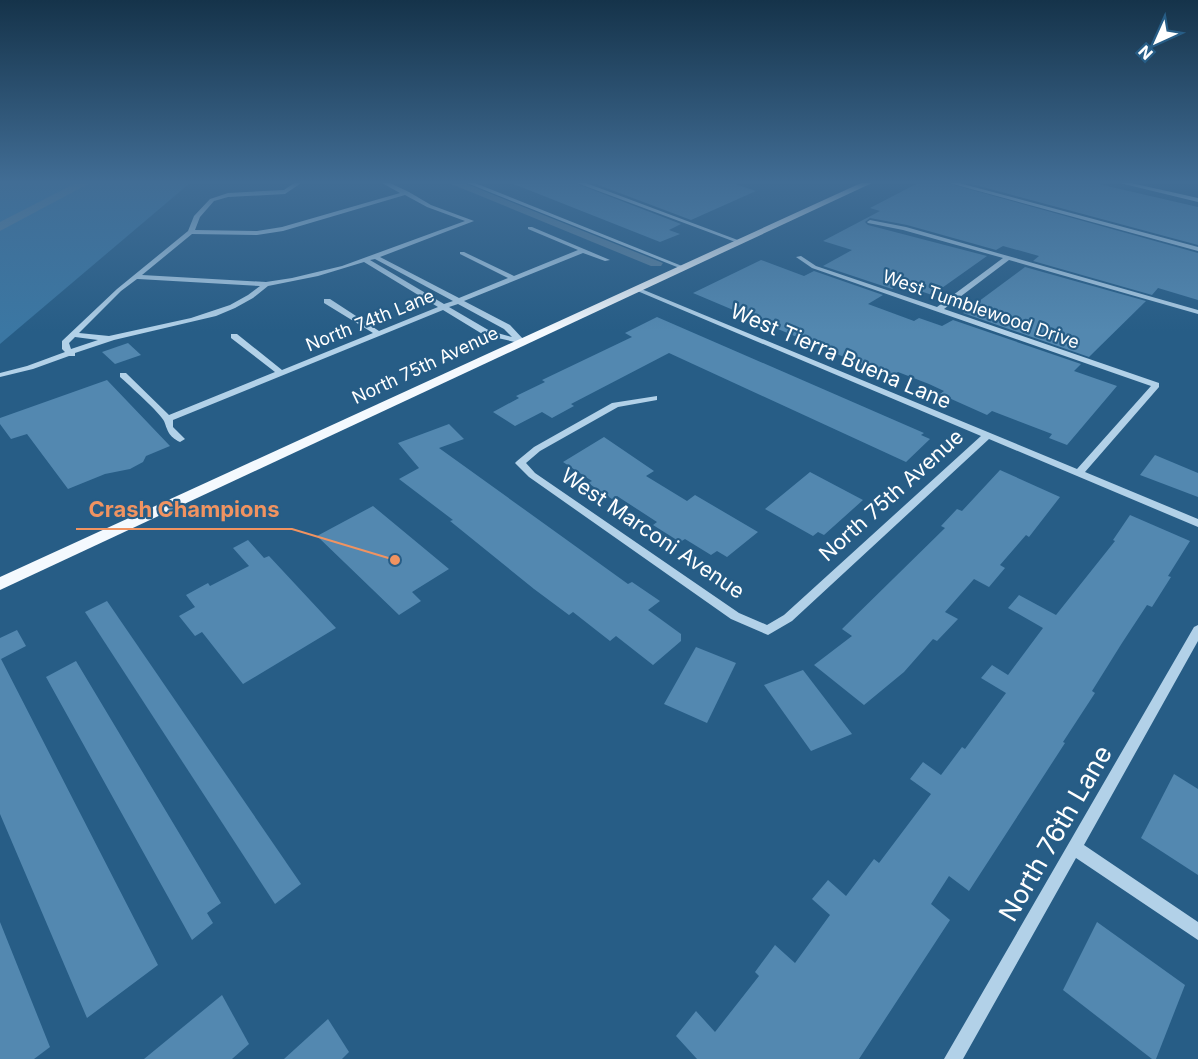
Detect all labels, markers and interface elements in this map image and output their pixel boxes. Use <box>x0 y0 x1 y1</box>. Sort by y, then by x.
north arrow <box>1126 12 1186 72</box>
text: N <box>1134 41 1157 64</box>
street label: West Tumblewood Drive <box>880 265 1082 353</box>
street label: North 74th Lane <box>303 285 437 355</box>
street label: West Tierra Buena Lane <box>727 298 955 414</box>
street label: North 75th Avenue <box>349 322 501 408</box>
street label: North 75th Avenue <box>814 424 968 566</box>
street label: West Marconi Avenue <box>557 462 749 604</box>
callout: Crash Champions <box>76 489 292 529</box>
text: Crash Champions <box>88 496 280 522</box>
street label: North 76th Lane <box>992 740 1118 926</box>

